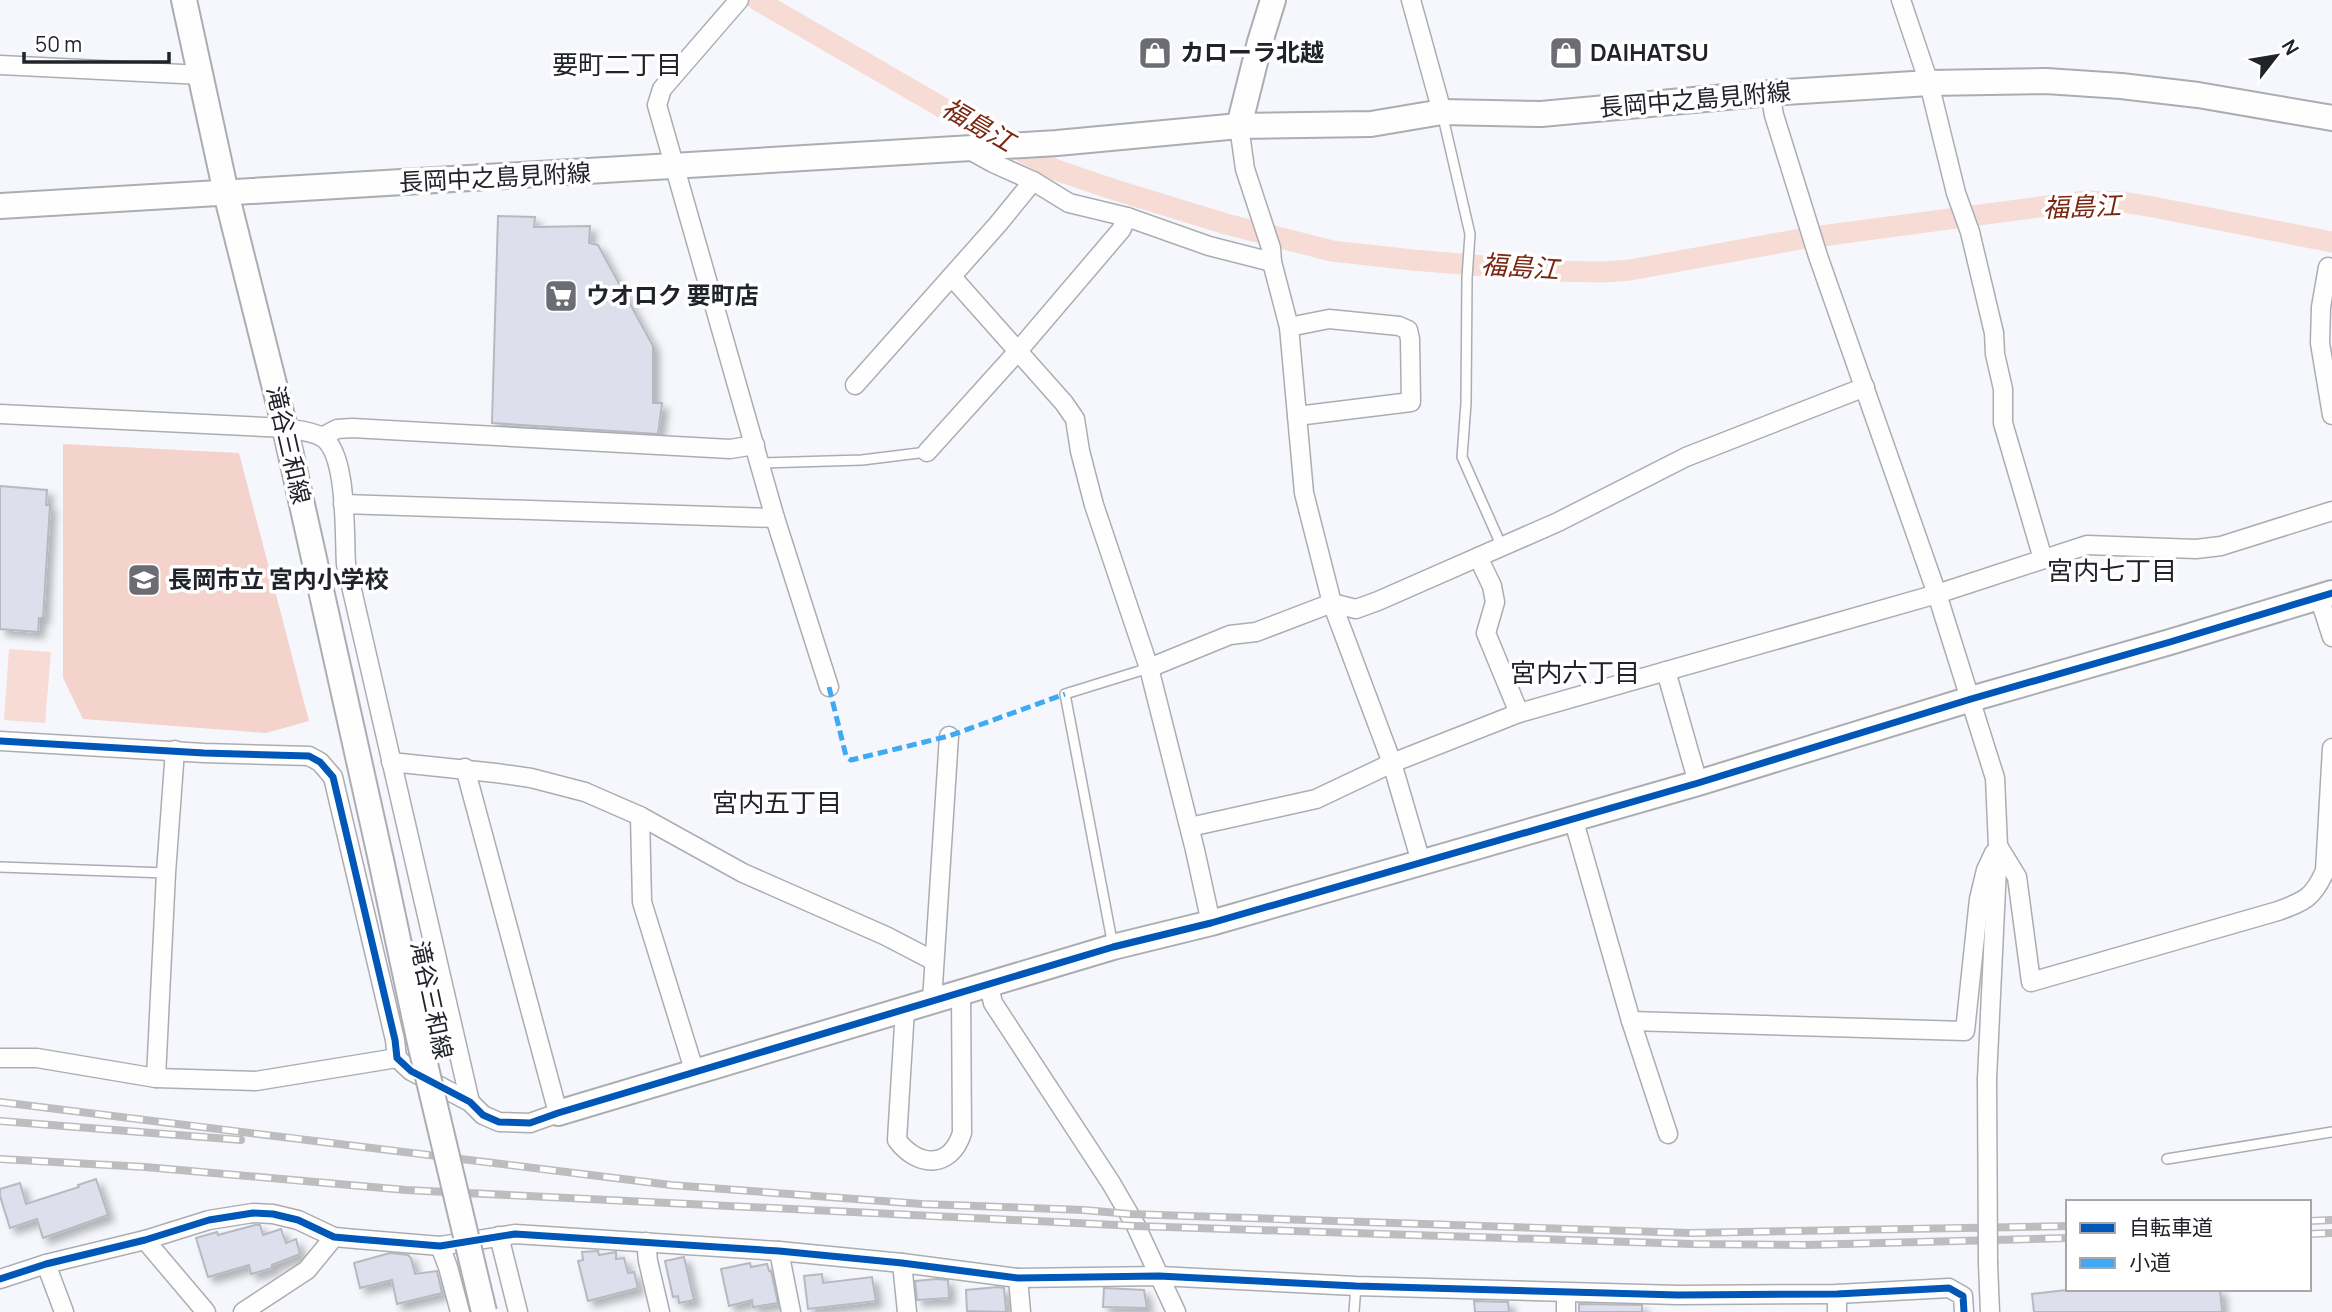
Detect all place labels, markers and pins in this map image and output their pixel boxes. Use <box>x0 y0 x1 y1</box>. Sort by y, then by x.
shop icon: カローラ北越 <box>1136 34 1174 72</box>
shop icon: DAIHATSU <box>1547 34 1585 72</box>
place label: カローラ北越 <box>1180 35 1324 68</box>
place label: DAIHATSU <box>1590 35 1709 68</box>
supermarket icon: ウオロク 要町店 <box>542 277 580 315</box>
place label: ウオロク 要町店 <box>586 278 759 311</box>
school or university icon: 長岡市立 宮内小学校 <box>125 561 163 599</box>
place label: 長岡市立 宮内小学校 <box>168 562 389 595</box>

